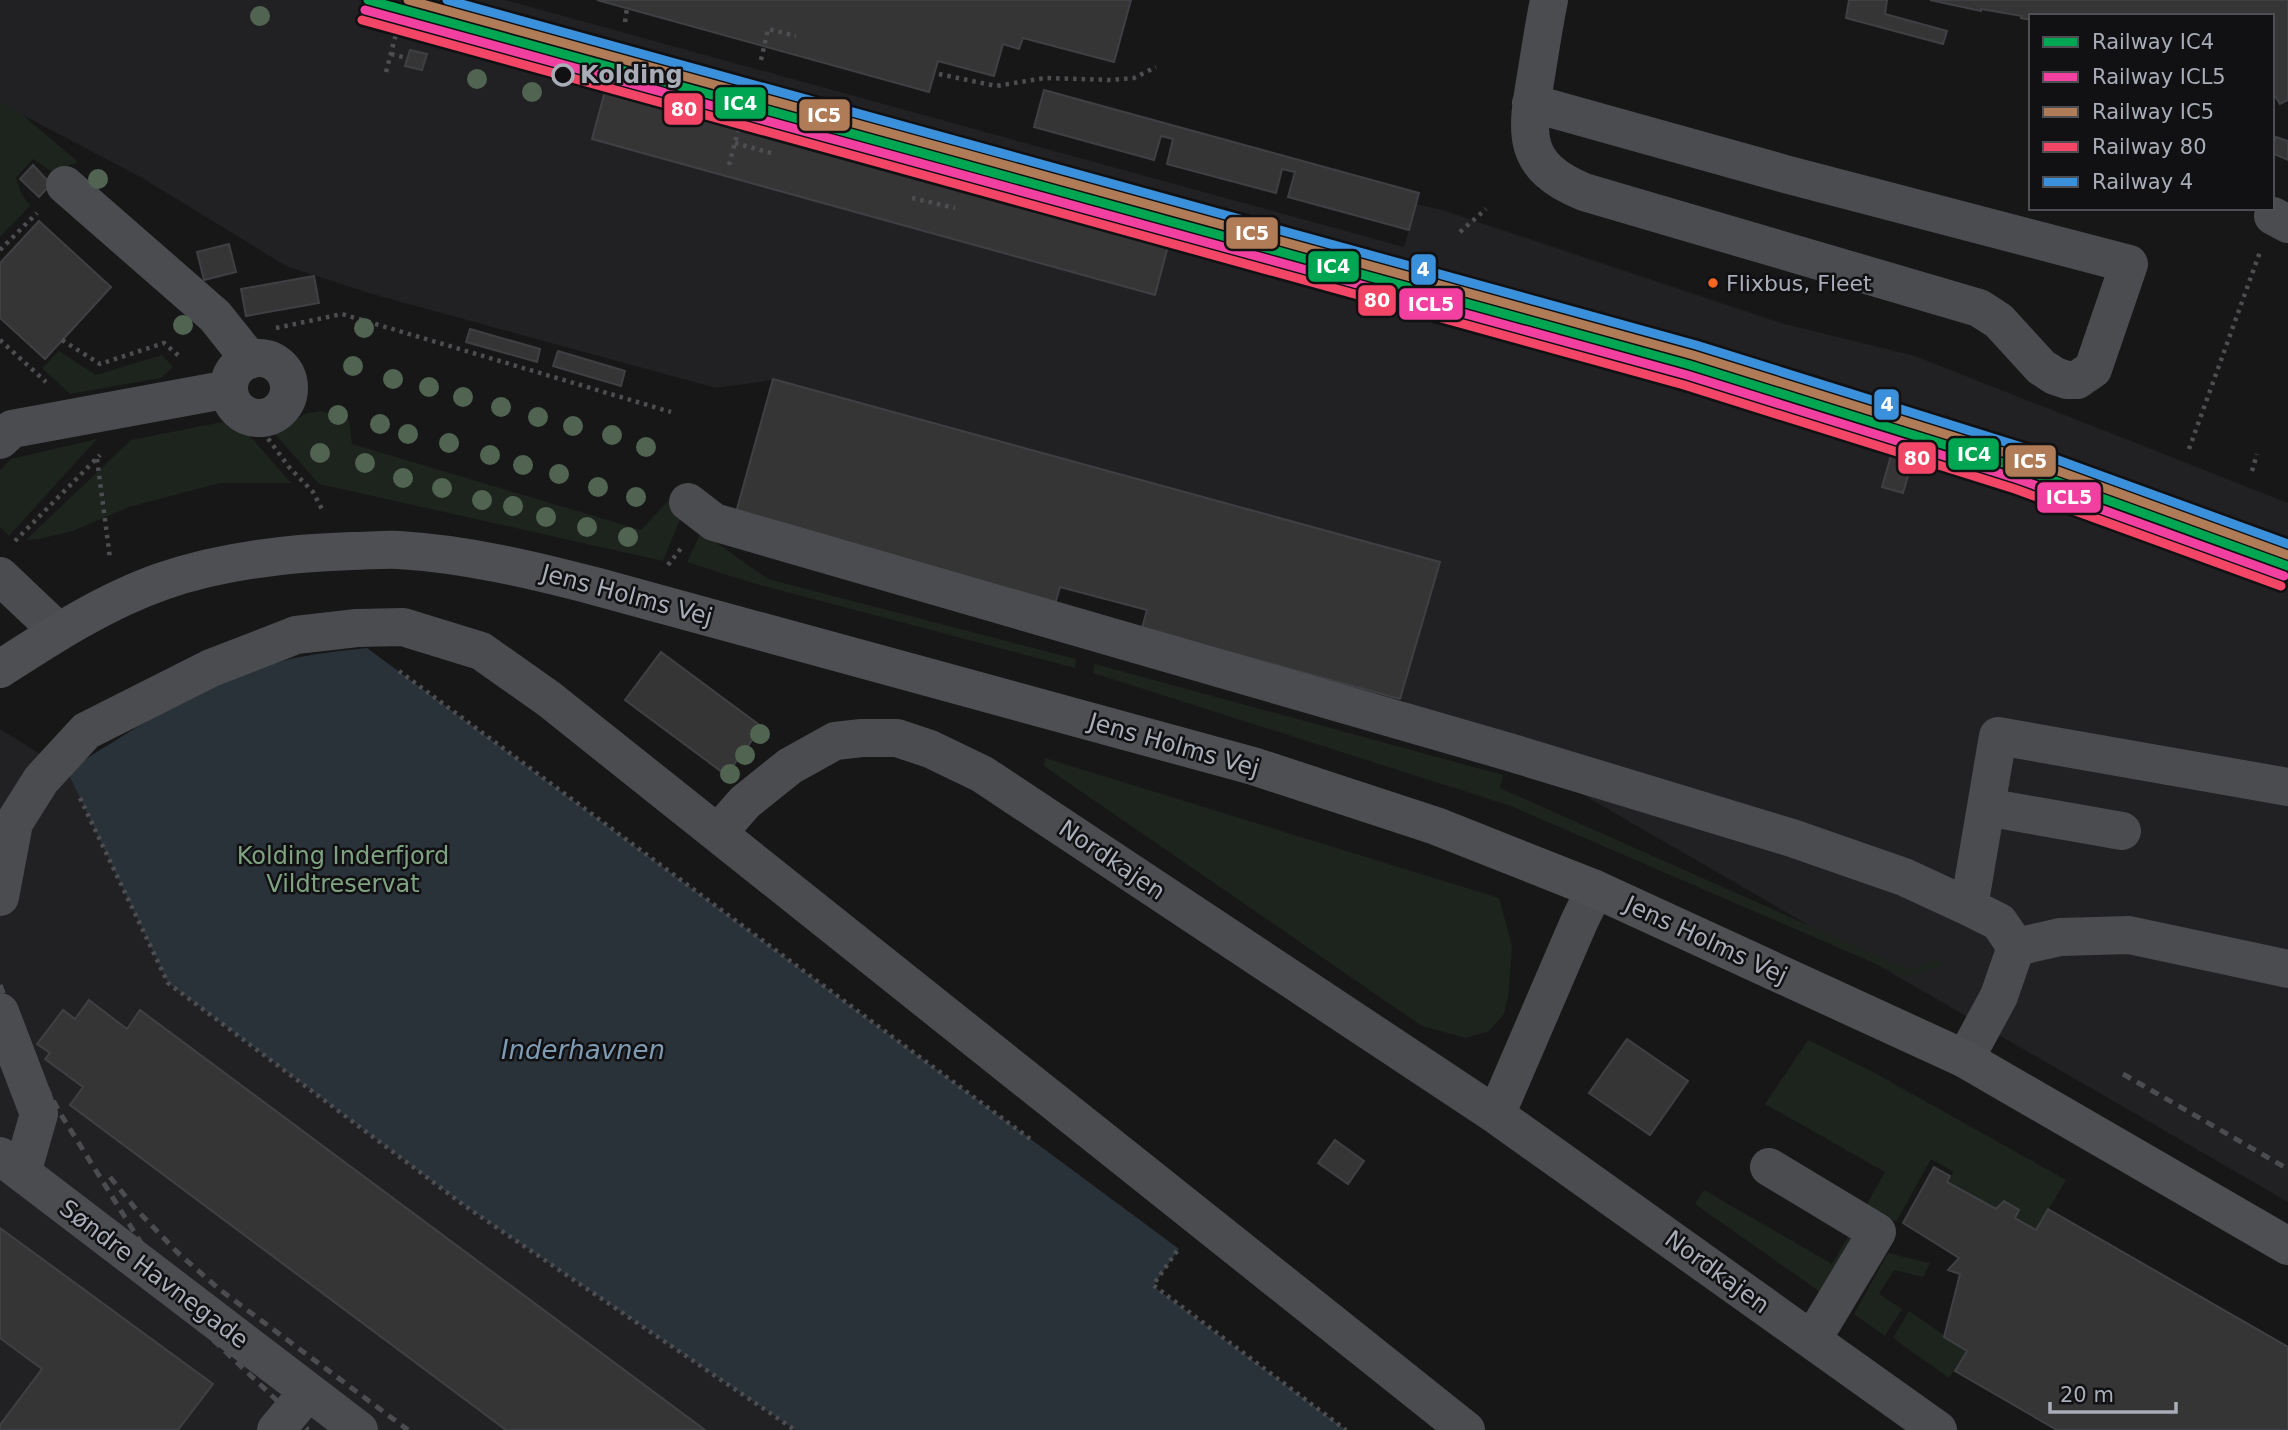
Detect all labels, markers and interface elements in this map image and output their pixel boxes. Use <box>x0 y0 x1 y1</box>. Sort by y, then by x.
legend <box>2029 14 2274 210</box>
text: Railway IC4 <box>2092 30 2214 54</box>
place label: Kolding <box>580 61 683 89</box>
marker: Kolding <box>552 64 574 86</box>
text: Railway ICL5 <box>2092 65 2226 89</box>
line badge: IC4 <box>714 86 767 120</box>
line badge: 80 <box>663 92 704 126</box>
text: IC4 <box>723 92 757 114</box>
text: 80 <box>671 98 697 120</box>
line badge: IC5 <box>798 98 851 132</box>
text: Railway IC5 <box>2092 100 2214 124</box>
text: IC5 <box>807 104 841 126</box>
text: Railway 80 <box>2092 135 2207 159</box>
text: Railway 4 <box>2092 170 2193 194</box>
line badge: IC5 <box>1225 216 1279 250</box>
text: IC5 <box>1235 222 1269 244</box>
line badge: IC4 <box>1307 250 1360 283</box>
line badge: 4 <box>1410 253 1437 286</box>
text: IC4 <box>1316 255 1350 277</box>
text: 4 <box>1416 258 1430 280</box>
place label: Flixbus, Fleet <box>1726 271 1872 296</box>
marker: Flixbus, Fleet <box>1706 276 1720 290</box>
line badge: 80 <box>1357 284 1397 317</box>
line badge: ICL5 <box>1398 287 1464 321</box>
text: 80 <box>1364 289 1390 311</box>
text: ICL5 <box>1408 293 1454 315</box>
line badge: 4 <box>1873 388 1900 421</box>
text: 4 <box>1880 393 1894 415</box>
line badge: IC4 <box>1947 437 2000 471</box>
line badge: 80 <box>1897 441 1937 475</box>
text: IC4 <box>1957 443 1991 465</box>
line badge: IC5 <box>2004 444 2057 478</box>
text: 80 <box>1904 447 1930 469</box>
text: IC5 <box>2013 450 2047 472</box>
line badge: ICL5 <box>2036 481 2102 514</box>
text: ICL5 <box>2046 486 2092 508</box>
street label: Jens Holms Vej <box>536 558 716 631</box>
street label: Jens Holms Vej <box>1084 707 1262 783</box>
street label: Nordkajen <box>1054 814 1170 906</box>
park label: Kolding Inderfjord Vildtreservat <box>237 842 449 898</box>
street label: Jens Holms Vej <box>1618 889 1792 990</box>
water label: Inderhavnen <box>501 1035 665 1065</box>
street label: Søndre Havnegade <box>54 1194 254 1354</box>
street label: Nordkajen <box>1659 1225 1775 1319</box>
scale bar <box>2050 1370 2176 1414</box>
text: 20 m <box>2060 1383 2114 1407</box>

